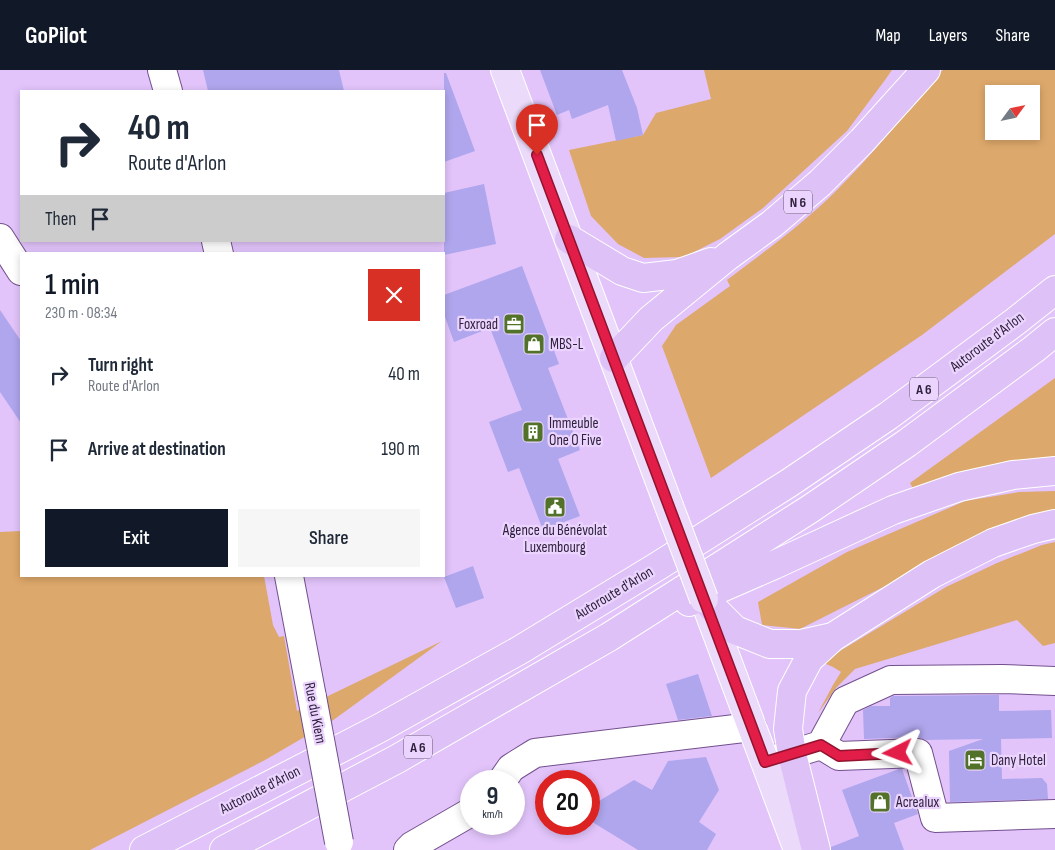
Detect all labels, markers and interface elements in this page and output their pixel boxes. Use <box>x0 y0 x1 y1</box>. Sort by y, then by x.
text: GoPilot <box>25 21 87 50</box>
text: Map <box>876 25 901 46</box>
text: Layers <box>929 25 968 46</box>
text: Share <box>996 25 1030 46</box>
north arrow <box>985 85 1040 140</box>
map controls <box>985 85 1040 140</box>
pin <box>516 104 558 155</box>
text: 40 m <box>128 107 190 150</box>
icon: right <box>45 110 110 175</box>
icon: arrive <box>523 111 551 139</box>
text: Route d'Arlon <box>128 150 227 177</box>
road number: N 6 <box>784 190 812 214</box>
icon: arrive <box>86 205 114 233</box>
text: Then <box>45 208 76 231</box>
text: 1 min <box>45 267 100 303</box>
button: close <box>368 269 420 321</box>
text: 230 m · 08:34 <box>45 304 117 323</box>
street label: Autoroute d'Arlon <box>945 308 1028 377</box>
office icon: Foxroad <box>502 312 526 336</box>
place label: Foxroad <box>458 315 498 334</box>
shop icon: MBS-L <box>522 332 546 356</box>
place label: MBS-L <box>550 335 584 354</box>
text: Turn right <box>88 354 153 377</box>
icon: right <box>45 361 73 389</box>
text: 40 m <box>388 363 420 386</box>
text: Route d'Arlon <box>88 377 160 396</box>
road number: A 6 <box>910 378 938 400</box>
place label: Immeuble One O Five <box>549 414 601 450</box>
building icon: Immeuble One O Five <box>521 420 545 444</box>
icon: arrive <box>45 436 73 464</box>
text: Arrive at destination <box>88 438 226 461</box>
text: 190 m <box>381 438 420 461</box>
public building icon: Agence du Bénévolat Luxembourg <box>543 495 567 519</box>
button: Exit <box>45 509 228 567</box>
button: Share <box>238 509 420 567</box>
place label: Agence du Bénévolat Luxembourg <box>502 521 608 557</box>
street label: Autoroute d'Arlon <box>571 562 657 624</box>
street label: Rue du Kiem <box>300 681 330 745</box>
position arrow <box>871 726 923 778</box>
road number: A 6 <box>404 736 432 759</box>
hotel icon: Dany Hotel <box>963 748 987 772</box>
place label: Dany Hotel <box>991 751 1046 770</box>
street label: Autoroute d'Arlon <box>216 762 303 819</box>
speed limit sign: 20 <box>535 770 600 835</box>
text: 9 <box>487 781 498 812</box>
shop icon: Acrealux <box>868 790 892 814</box>
place label: Acrealux <box>895 793 939 812</box>
text: km/h <box>482 807 503 822</box>

